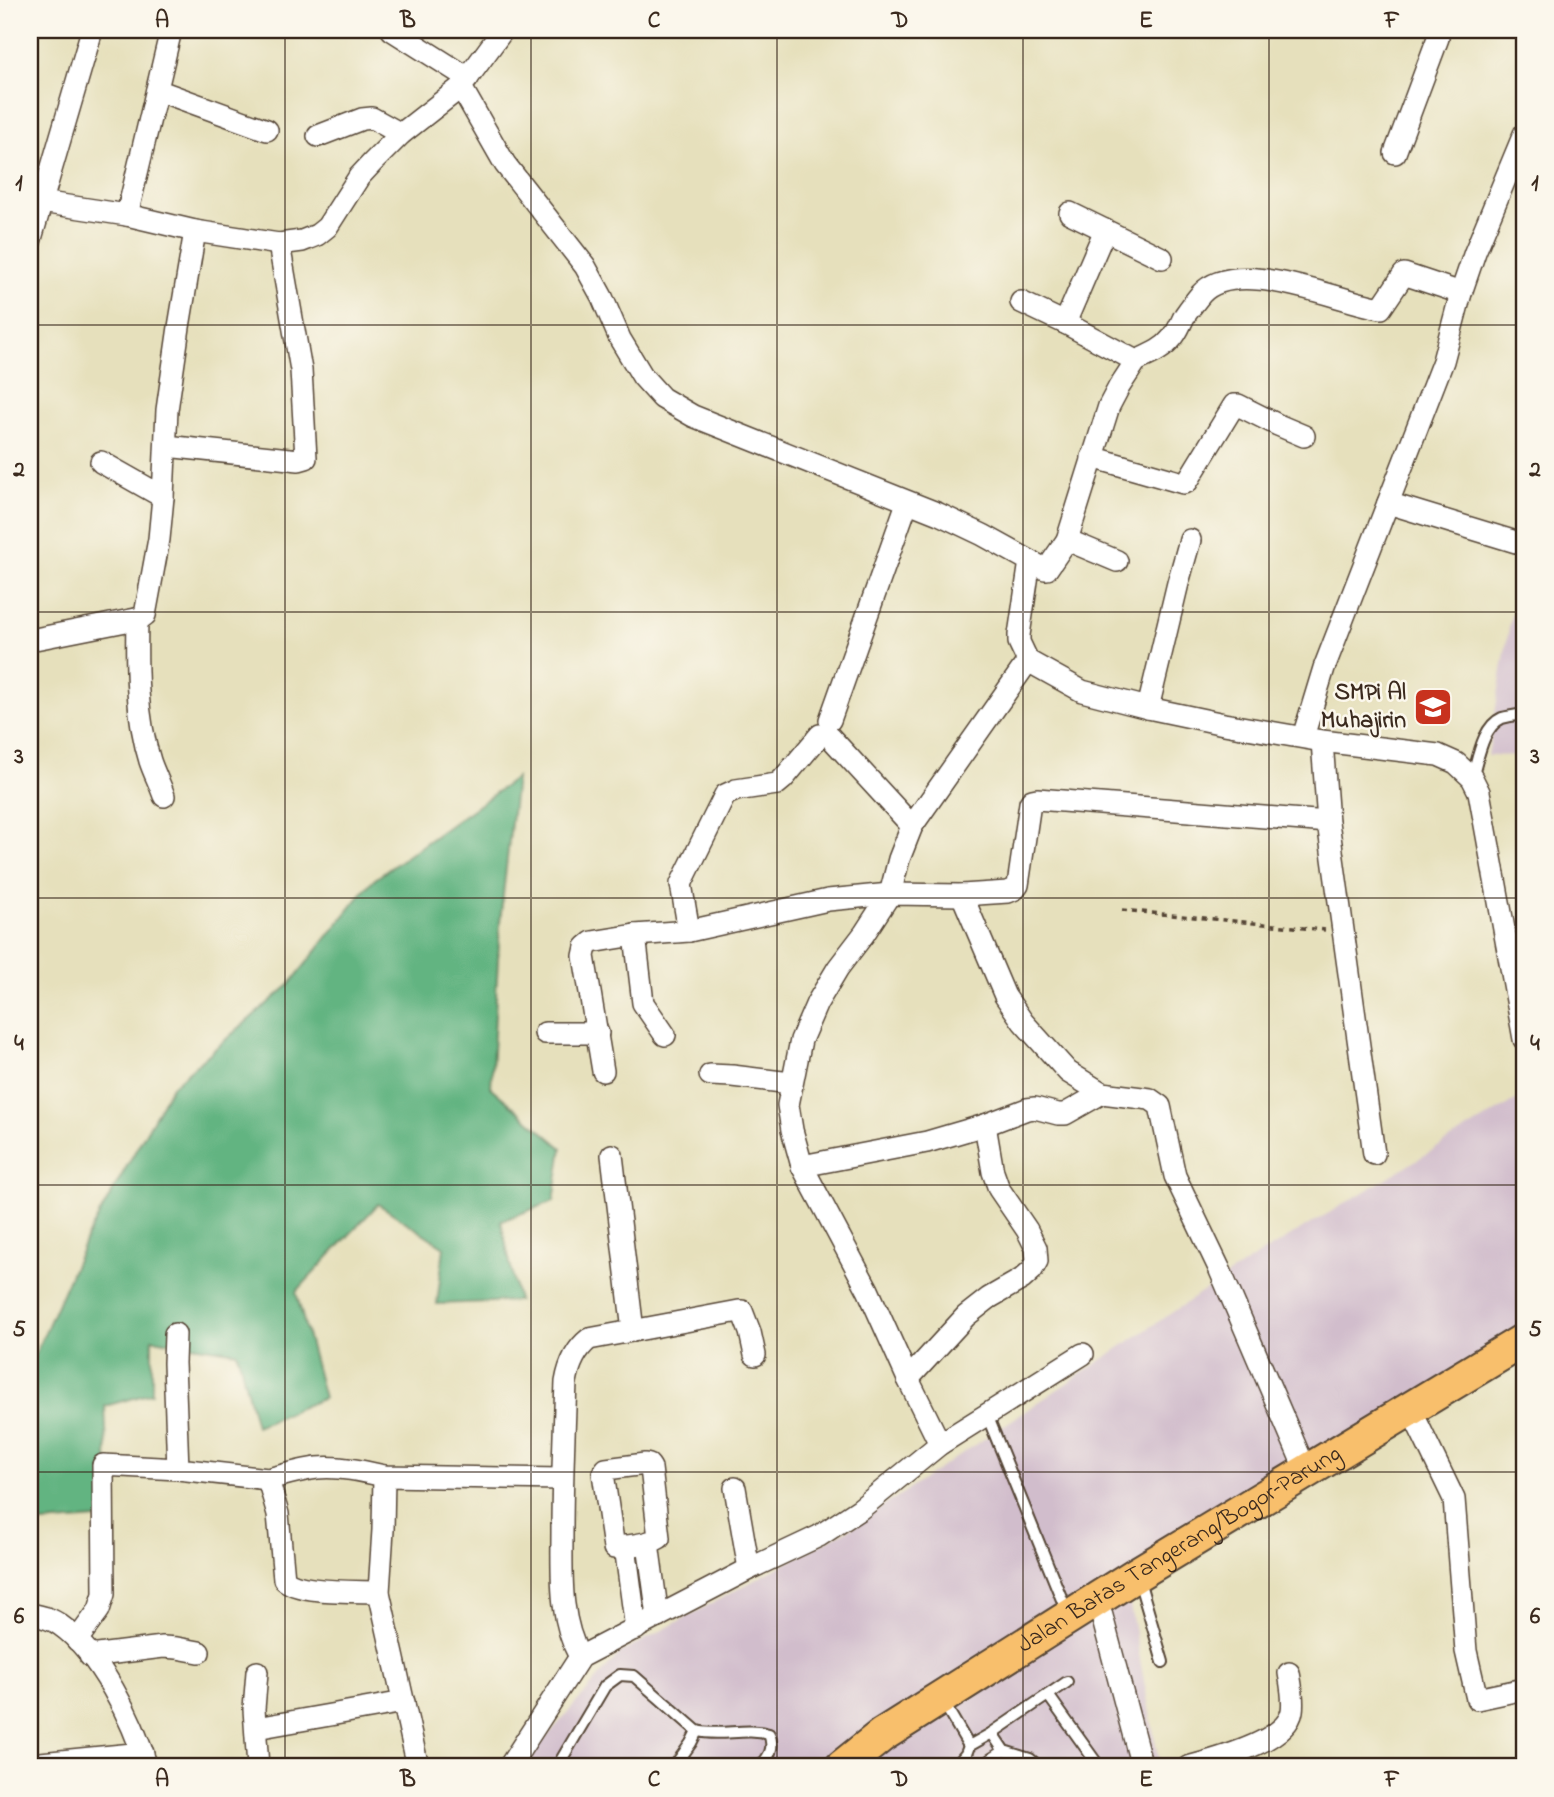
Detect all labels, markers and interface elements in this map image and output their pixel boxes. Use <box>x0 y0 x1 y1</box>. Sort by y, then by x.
text: A <box>155 5 169 38</box>
text: B <box>399 5 416 38</box>
text: C <box>648 5 661 38</box>
text: D <box>891 5 908 38</box>
text: E <box>1139 5 1153 38</box>
text: F <box>1384 5 1400 38</box>
text: 1 <box>15 168 23 201</box>
text: 1 <box>1531 168 1539 201</box>
text: 2 <box>12 454 25 487</box>
text: 2 <box>1528 454 1541 487</box>
place label: SMPi Al Muhajirin <box>1321 676 1406 739</box>
school or university icon: SMPi Al Muhajirin <box>1412 686 1454 728</box>
text: 3 <box>13 741 24 774</box>
text: 3 <box>1529 741 1540 774</box>
text: 4 <box>14 1028 24 1061</box>
text: 4 <box>1530 1028 1540 1061</box>
text: 5 <box>12 1314 26 1347</box>
text: 5 <box>1528 1314 1542 1347</box>
street label: Jalan Batas Tangerang/Bogor–Parung <box>1011 1437 1348 1662</box>
text: 6 <box>14 1601 25 1634</box>
text: 6 <box>1530 1601 1541 1634</box>
text: A <box>155 1764 169 1797</box>
text: B <box>399 1764 416 1797</box>
text: C <box>648 1764 661 1797</box>
text: D <box>891 1764 908 1797</box>
text: E <box>1139 1764 1153 1797</box>
text: F <box>1384 1764 1400 1797</box>

